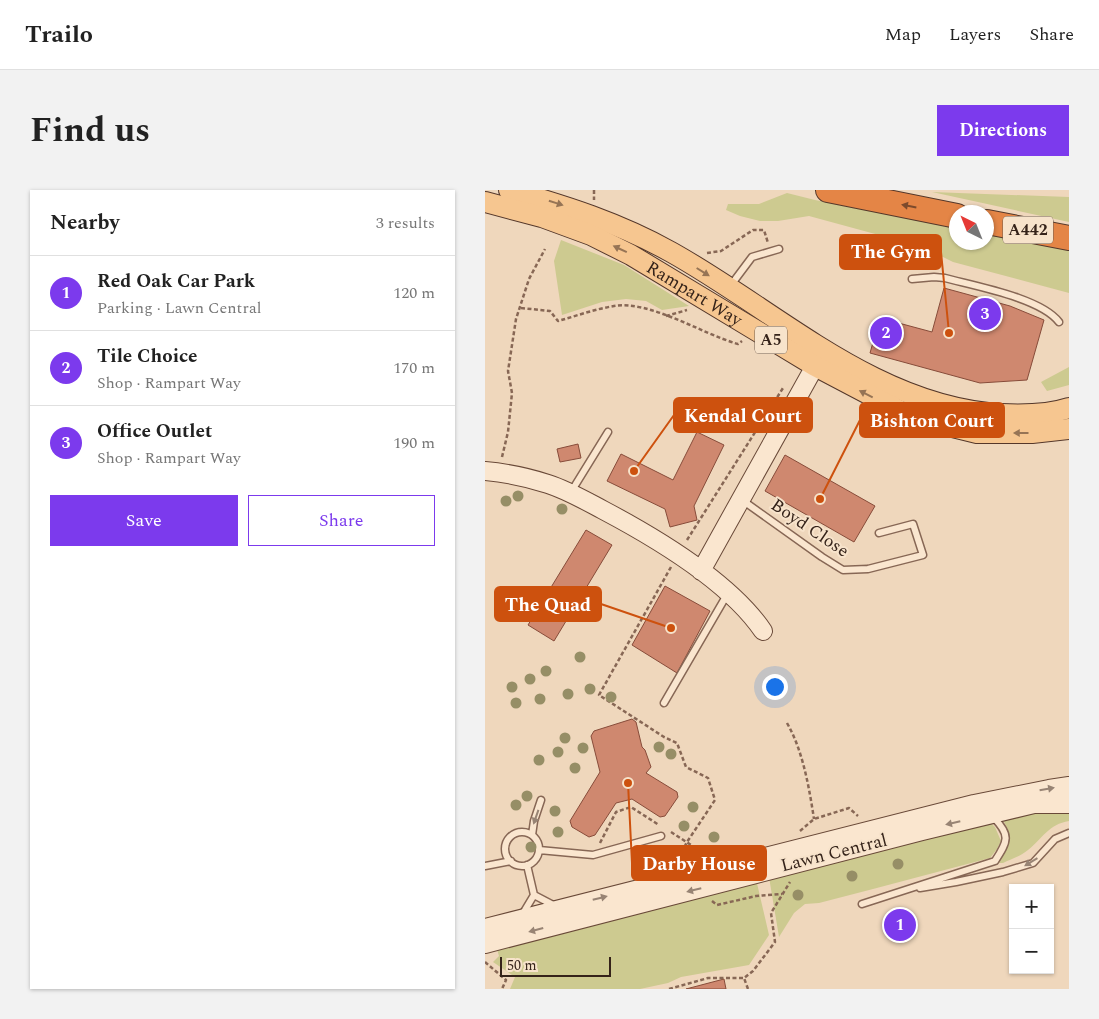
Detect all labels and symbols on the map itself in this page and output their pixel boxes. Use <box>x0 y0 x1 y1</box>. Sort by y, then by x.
one-way arrow <box>548 200 563 208</box>
one-way arrow <box>900 202 916 210</box>
north arrow <box>949 205 994 250</box>
road number: A442 <box>1003 216 1053 244</box>
callout: The Gym <box>840 235 941 269</box>
text: The Gym <box>851 238 931 267</box>
one-way arrow <box>613 245 627 253</box>
street label: Rampart Way <box>641 254 749 333</box>
one-way arrow <box>696 267 709 276</box>
pin: 3 <box>969 295 1001 333</box>
pin: 2 <box>870 314 902 352</box>
road number: A5 <box>755 326 787 354</box>
one-way arrow <box>858 390 873 398</box>
callout: Kendal Court <box>674 398 812 432</box>
text: Kendal Court <box>684 402 802 431</box>
callout: Bishton Court <box>860 403 1004 437</box>
text: Bishton Court <box>870 407 994 436</box>
one-way arrow <box>1012 429 1028 437</box>
street label: Boyd Close <box>765 492 855 564</box>
callout: The Quad <box>495 587 601 621</box>
text: The Quad <box>505 591 591 620</box>
your location <box>762 674 788 700</box>
one-way arrow <box>1039 785 1055 793</box>
one-way arrow <box>532 810 539 825</box>
one-way arrow <box>945 819 960 827</box>
street label: Lawn Central <box>778 827 890 879</box>
callout: Darby House <box>632 846 766 880</box>
text: Darby House <box>642 850 756 879</box>
one-way arrow <box>1024 857 1038 866</box>
one-way arrow <box>686 886 701 894</box>
one-way arrow <box>592 894 607 902</box>
pin: 1 <box>884 906 916 944</box>
one-way arrow <box>529 926 544 934</box>
scale bar <box>500 954 611 977</box>

